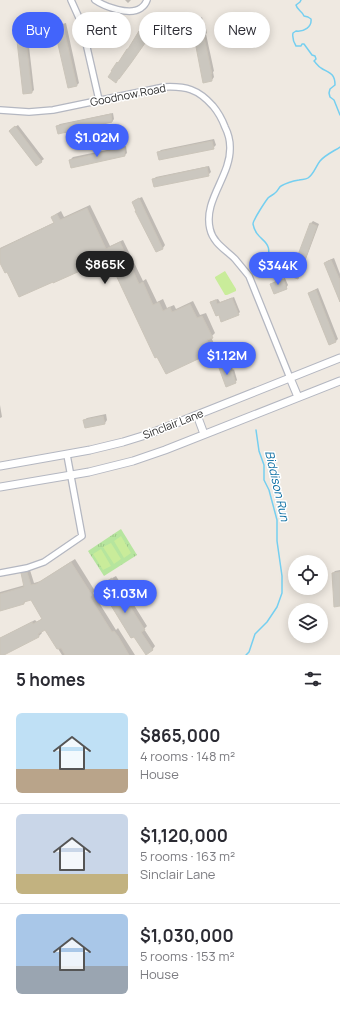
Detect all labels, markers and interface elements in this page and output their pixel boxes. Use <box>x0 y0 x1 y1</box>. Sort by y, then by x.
chip: Buy <box>12 12 64 48</box>
chip: Rent <box>72 12 131 48</box>
chip: Filters <box>139 12 206 48</box>
chip: New <box>214 12 270 48</box>
street label: Goodnow Road <box>89 80 167 109</box>
pin: $1.02M <box>64 124 130 158</box>
text: $1.02M <box>75 128 119 146</box>
pin: $865K <box>77 251 133 285</box>
pin: $344K <box>250 252 306 286</box>
text: $865K <box>85 255 125 273</box>
text: $344K <box>258 256 298 274</box>
pin: $1.12M <box>194 342 260 376</box>
text: $1.12M <box>207 346 247 364</box>
street label: Sinclair Lane <box>140 405 206 442</box>
water label: Biddison Run <box>261 449 294 524</box>
map controls <box>288 555 328 643</box>
button: locate <box>288 555 328 595</box>
pin: $1.03M <box>92 580 158 614</box>
text: $1.03M <box>103 584 147 602</box>
button: layers <box>288 603 328 643</box>
text: 5 homes <box>16 668 85 691</box>
icon: filters <box>302 668 324 690</box>
text: $865,000 <box>140 724 220 747</box>
icon: home <box>48 729 96 777</box>
text: 4 rooms · 148 m² <box>140 747 235 765</box>
text: House <box>140 765 179 783</box>
text: $1,120,000 <box>140 824 228 847</box>
icon: home <box>48 830 96 878</box>
text: 5 rooms · 163 m² <box>140 847 235 865</box>
text: Sinclair Lane <box>140 865 215 883</box>
text: $1,030,000 <box>140 924 234 947</box>
icon: home <box>48 930 96 978</box>
text: 5 rooms · 153 m² <box>140 947 235 965</box>
text: House <box>140 965 179 983</box>

